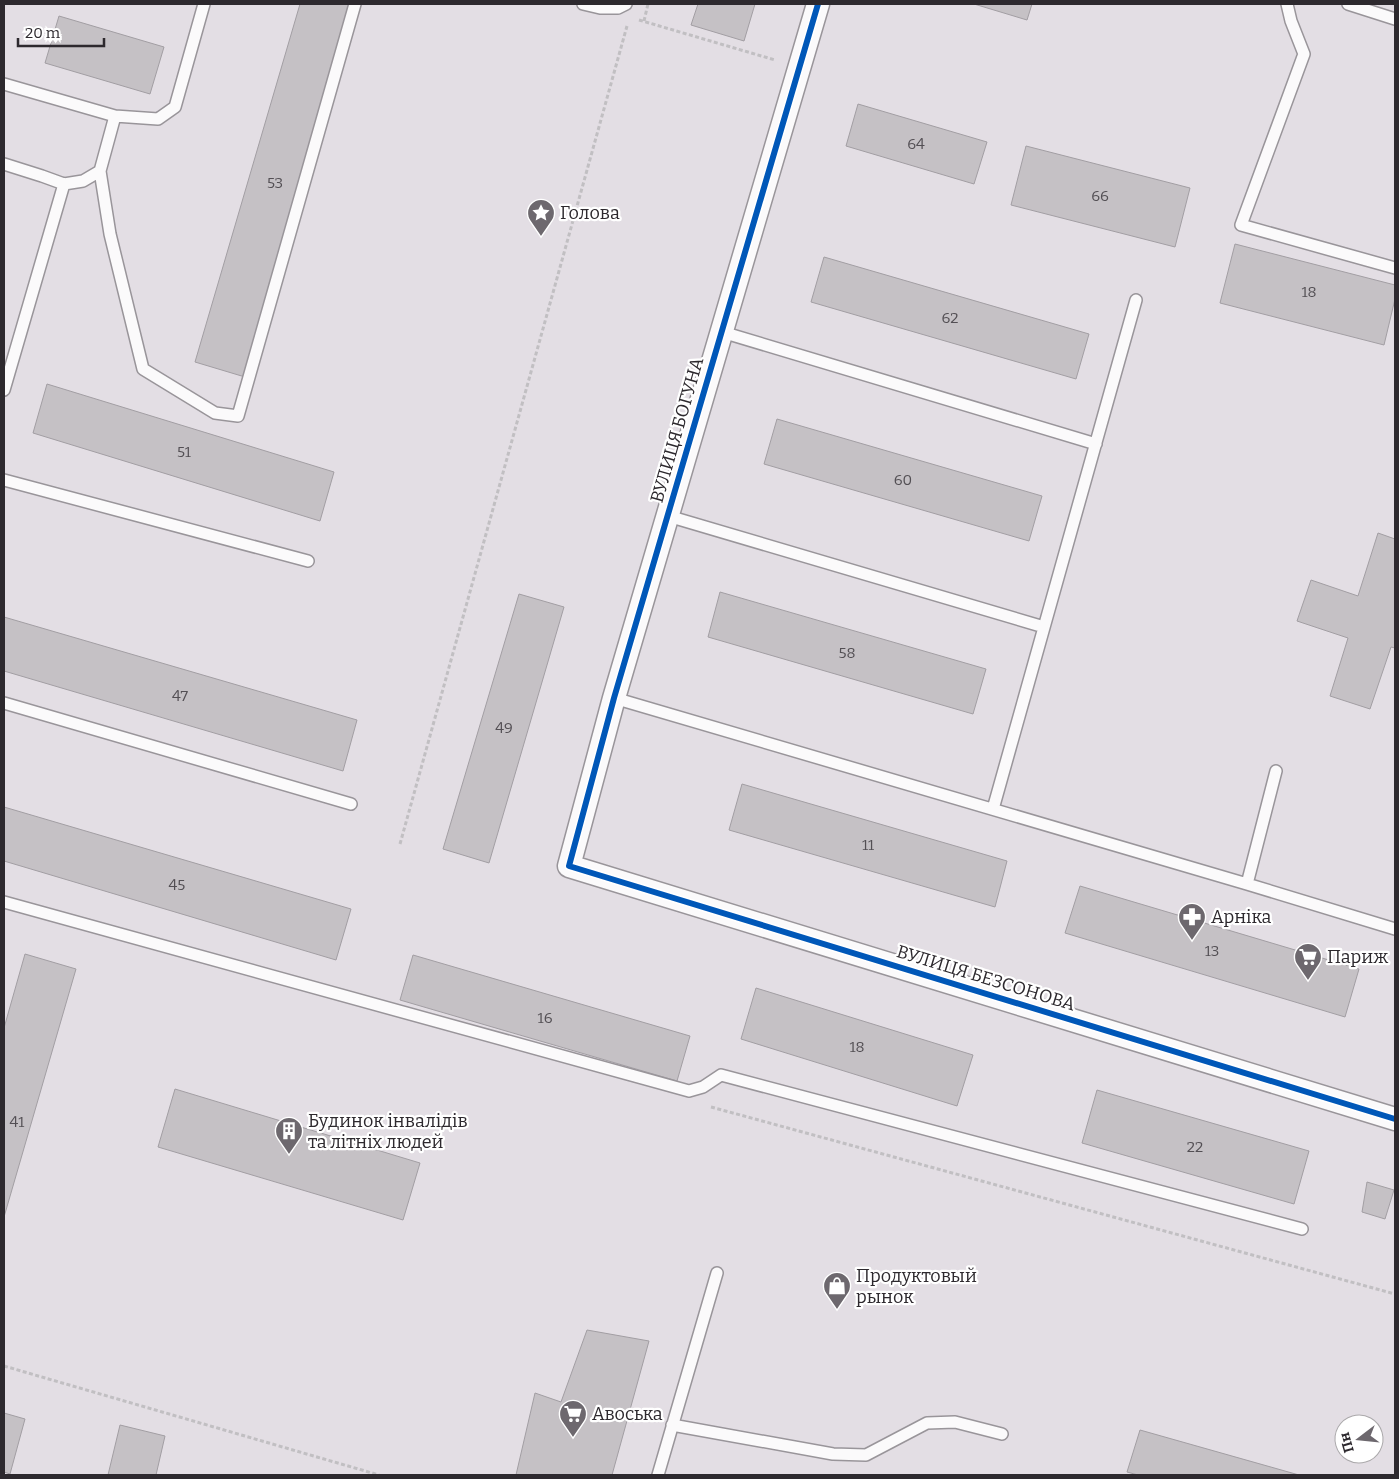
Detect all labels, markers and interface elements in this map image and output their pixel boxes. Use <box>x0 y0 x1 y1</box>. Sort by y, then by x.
scale bar <box>18 15 104 47</box>
text: 20 m <box>25 24 61 42</box>
house number: 64 <box>907 135 925 153</box>
house number: 53 <box>267 174 283 192</box>
house number: 66 <box>1091 187 1109 205</box>
place icon: Голова <box>526 198 556 237</box>
place label: Голова <box>560 202 620 224</box>
house number: 18 <box>1301 283 1317 301</box>
house number: 62 <box>942 309 958 327</box>
street label: ВУЛИЦЯ БОГУНА <box>646 355 708 505</box>
house number: 51 <box>177 443 191 461</box>
house number: 60 <box>894 471 912 489</box>
house number: 58 <box>838 644 856 662</box>
house number: 47 <box>172 687 189 705</box>
house number: 49 <box>495 719 513 737</box>
house number: 11 <box>862 836 874 854</box>
house number: 45 <box>169 876 185 894</box>
pharmacy icon: Арніка <box>1177 902 1207 941</box>
place label: Арніка <box>1211 906 1271 928</box>
street label: ВУЛИЦЯ БЕЗСОНОВА <box>894 940 1078 1016</box>
house number: 13 <box>1205 942 1219 960</box>
supermarket icon: Париж <box>1293 942 1323 981</box>
place label: Париж <box>1327 946 1388 968</box>
house number: 16 <box>538 1009 553 1027</box>
house number: 18 <box>849 1038 865 1056</box>
place label: Будинок інвалідів та літніх людей <box>308 1110 468 1153</box>
house number: 41 <box>10 1113 24 1131</box>
building icon: Будинок інвалідів та літніх людей <box>274 1116 304 1155</box>
house number: 22 <box>1187 1138 1203 1156</box>
place label: Продуктовый рынок <box>856 1265 977 1308</box>
shop icon: Продуктовый рынок <box>822 1271 852 1310</box>
supermarket icon: Авоська <box>558 1399 588 1438</box>
place label: Авоська <box>592 1403 663 1425</box>
north arrow <box>1334 1414 1384 1464</box>
text: Пн <box>1336 1430 1358 1455</box>

